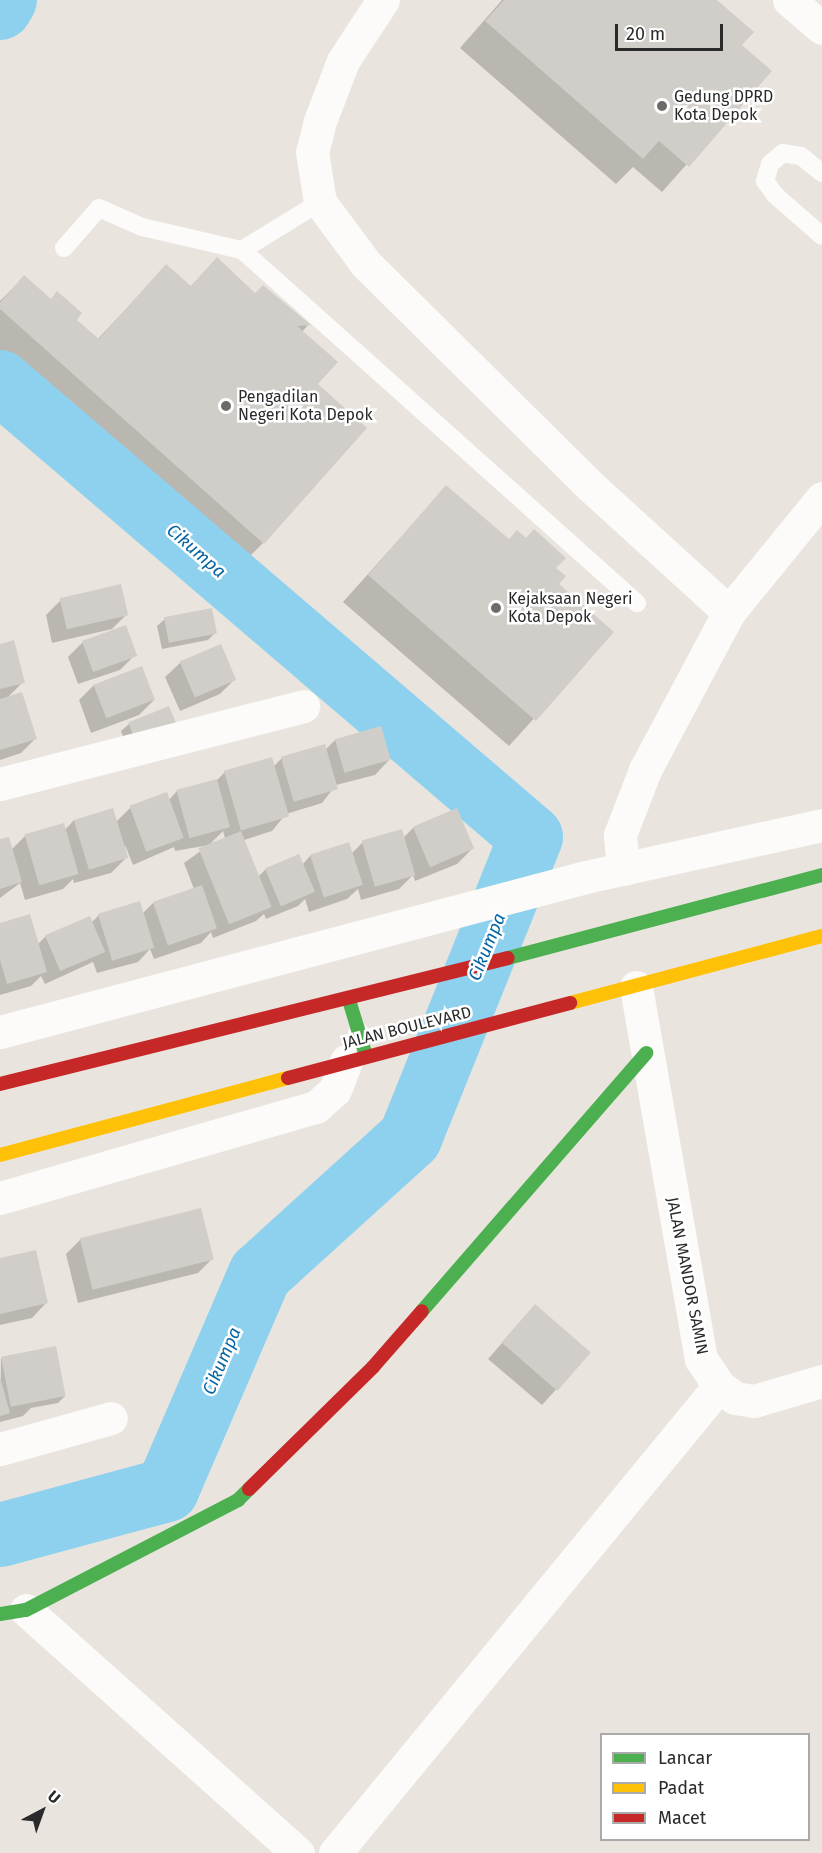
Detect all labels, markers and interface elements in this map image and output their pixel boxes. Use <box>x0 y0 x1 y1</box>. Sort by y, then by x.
scale bar <box>618 12 726 50</box>
text: 20 m <box>626 23 665 45</box>
place label: Gedung DPRD Kota Depok <box>674 87 773 125</box>
marker: Gedung DPRD Kota Depok <box>655 99 669 113</box>
place label: Pengadilan Negeri Kota Depok <box>238 387 373 425</box>
marker: Pengadilan Negeri Kota Depok <box>219 399 233 413</box>
water label: Cikumpa <box>162 520 230 582</box>
place label: Kejaksaan Negeri Kota Depok <box>508 589 633 627</box>
marker: Kejaksaan Negeri Kota Depok <box>489 601 503 615</box>
water label: Cikumpa <box>464 910 510 984</box>
street label: JALAN BOULEVARD <box>341 1003 473 1053</box>
street label: JALAN MANDOR SAMIN <box>662 1196 712 1356</box>
water label: Cikumpa <box>198 1324 246 1398</box>
legend <box>600 1733 810 1841</box>
text: Lancar <box>658 1747 712 1769</box>
text: Padat <box>658 1777 704 1799</box>
north arrow <box>12 1781 72 1841</box>
text: U <box>44 1786 64 1808</box>
text: Macet <box>658 1807 706 1829</box>

